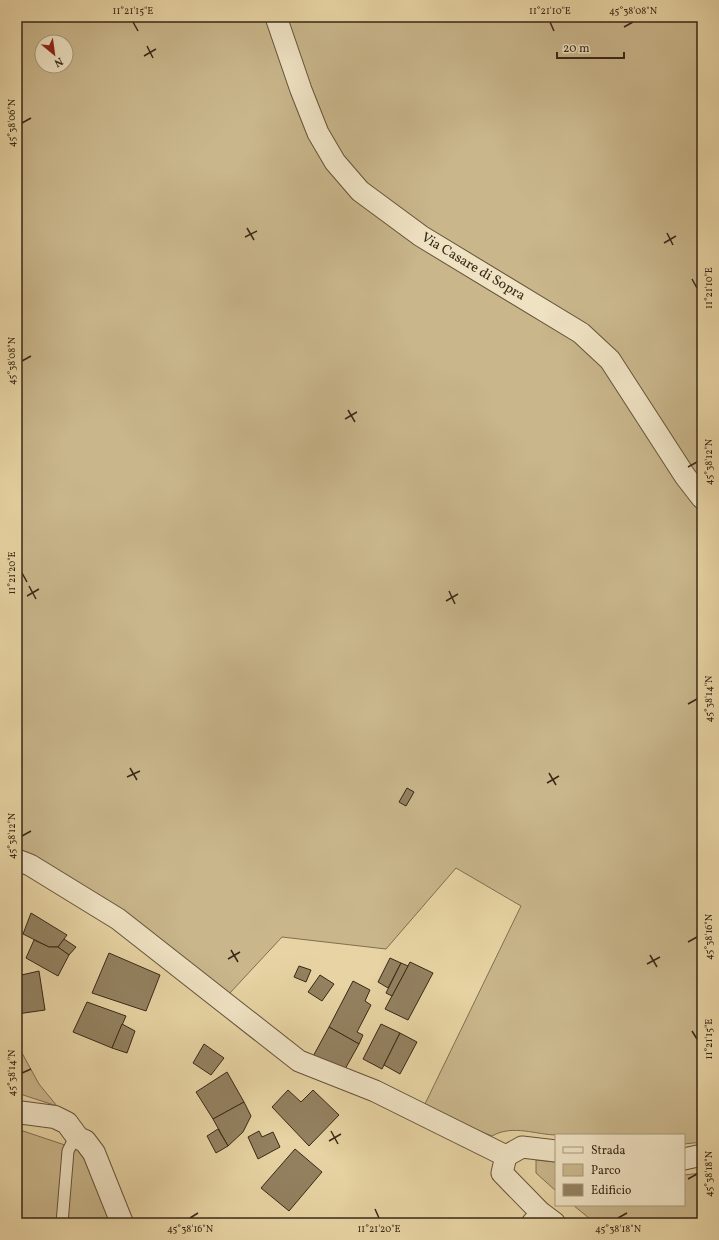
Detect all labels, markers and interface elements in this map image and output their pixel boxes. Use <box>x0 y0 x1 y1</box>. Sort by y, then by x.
text: 11°21'15"E <box>113 4 153 18</box>
text: 11°21'10"E <box>529 4 571 18</box>
text: 45°38'08"N <box>609 4 658 18</box>
north arrow <box>34 34 74 74</box>
scale bar <box>557 34 624 60</box>
text: 20 m <box>563 41 590 57</box>
text: N <box>51 53 65 70</box>
text: 45°38'06"N <box>5 98 19 147</box>
street label: Via Casare di Sopra <box>417 228 529 306</box>
text: 11°21'10"E <box>702 267 716 309</box>
text: 45°38'08"N <box>5 336 19 385</box>
text: 45°38'12"N <box>702 438 716 485</box>
text: 11°21'20"E <box>5 551 19 595</box>
text: 45°38'14"N <box>702 675 716 722</box>
text: 45°38'12"N <box>5 812 19 859</box>
text: 45°38'16"N <box>702 913 716 960</box>
text: 11°21'15"E <box>702 1019 716 1059</box>
text: 45°38'14"N <box>5 1049 19 1096</box>
legend <box>555 1134 685 1206</box>
text: Strada <box>591 1143 626 1159</box>
text: 45°38'18"N <box>702 1150 716 1197</box>
text: Parco <box>591 1163 621 1179</box>
text: Edificio <box>591 1183 631 1199</box>
text: 45°38'16"N <box>167 1222 214 1236</box>
text: 11°21'20"E <box>357 1222 401 1236</box>
text: 45°38'18"N <box>595 1222 642 1236</box>

